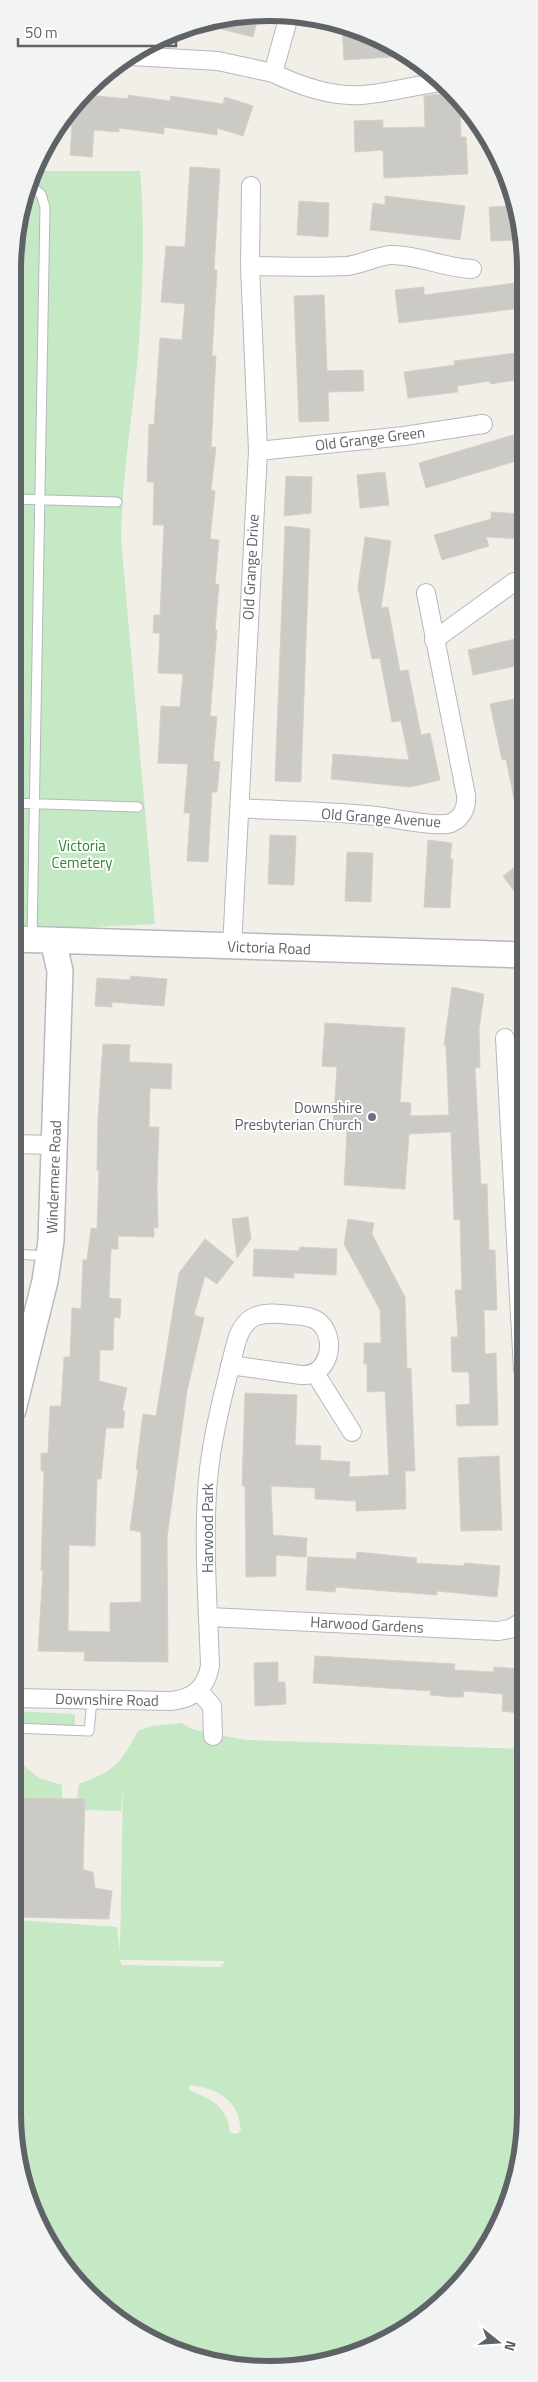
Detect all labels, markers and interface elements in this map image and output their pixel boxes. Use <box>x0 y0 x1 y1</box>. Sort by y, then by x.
scale bar <box>18 15 175 47</box>
text: 50 m <box>25 21 58 44</box>
street label: Old Grange Green <box>314 420 426 457</box>
street label: Old Grange Drive <box>236 513 265 621</box>
street label: Old Grange Avenue <box>320 802 442 833</box>
park label: Victoria Cemetery <box>52 834 112 874</box>
street label: Victoria Road <box>227 935 311 960</box>
place label: Downshire Presbyterian Church <box>235 1096 362 1136</box>
marker: Downshire Presbyterian Church <box>366 1111 378 1123</box>
street label: Windermere Road <box>40 1120 67 1234</box>
street label: Harwood Park <box>196 1483 219 1573</box>
street label: Harwood Gardens <box>310 1610 424 1639</box>
street label: Downshire Road <box>55 1687 159 1712</box>
north arrow <box>473 2317 523 2367</box>
text: N <box>499 2338 522 2354</box>

